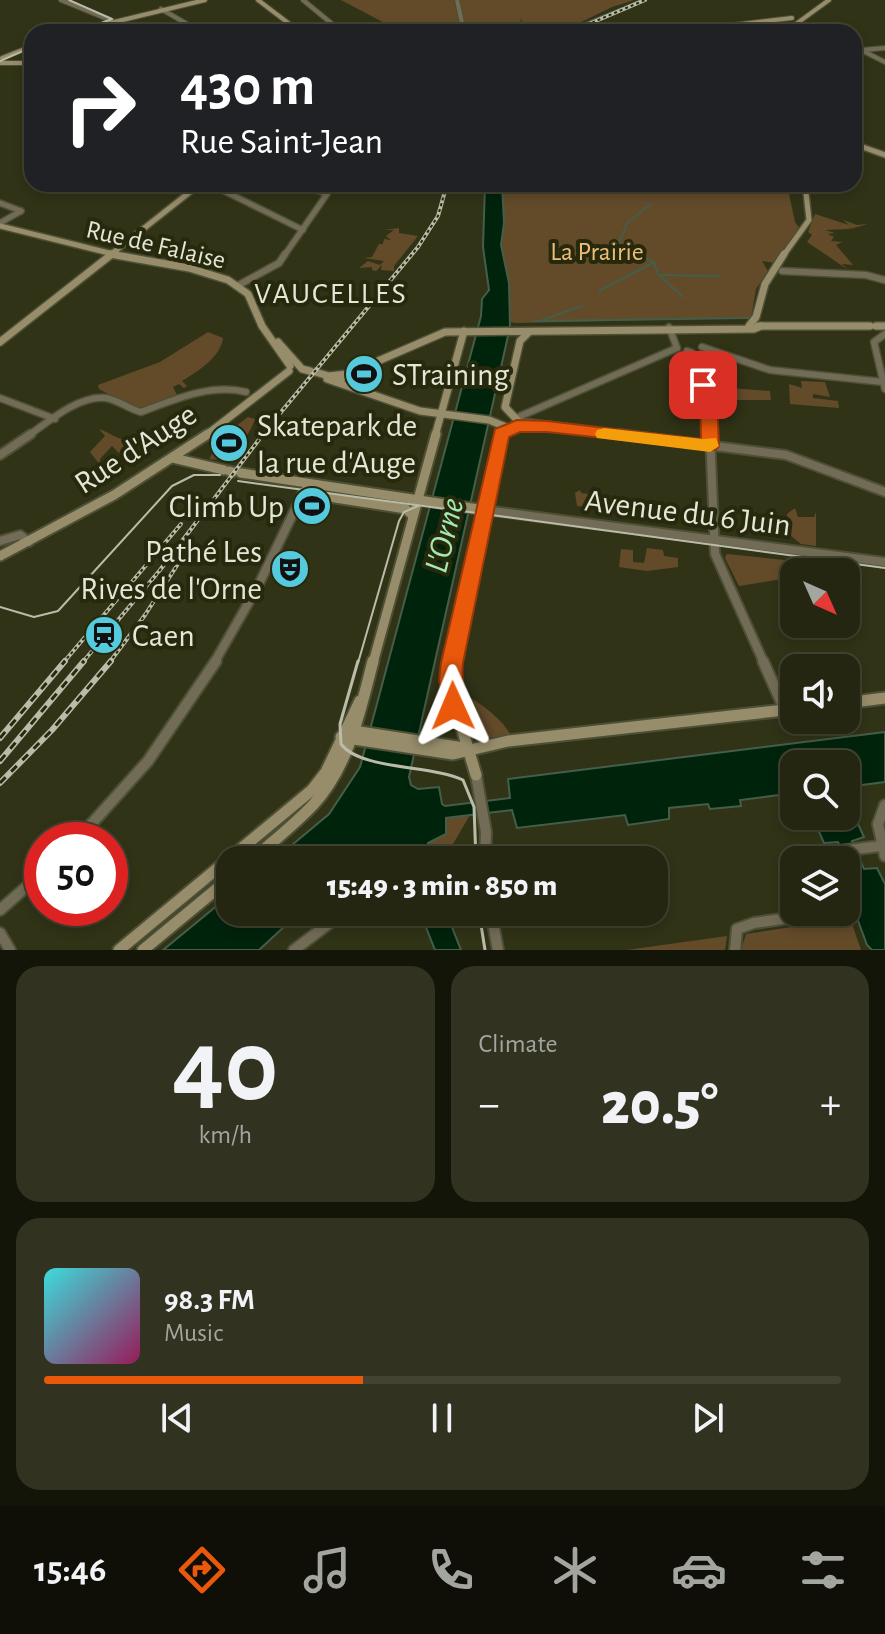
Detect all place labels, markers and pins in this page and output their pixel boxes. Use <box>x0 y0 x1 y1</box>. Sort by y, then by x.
pin <box>669 351 737 419</box>
sports icon: STraining <box>343 353 385 395</box>
place label: STraining <box>392 359 510 391</box>
place label: Skatepark de la rue d'Auge <box>257 410 417 479</box>
sports icon: Skatepark de la rue d'Auge <box>208 422 250 464</box>
sports icon: Climb Up <box>291 485 333 527</box>
place label: Climb Up <box>169 491 284 523</box>
place label: Pathé Les Rives de l'Orne <box>80 536 262 605</box>
theatre icon: Pathé Les Rives de l'Orne <box>269 548 311 590</box>
station icon: Caen <box>83 614 125 656</box>
place label: Caen <box>132 620 195 652</box>

